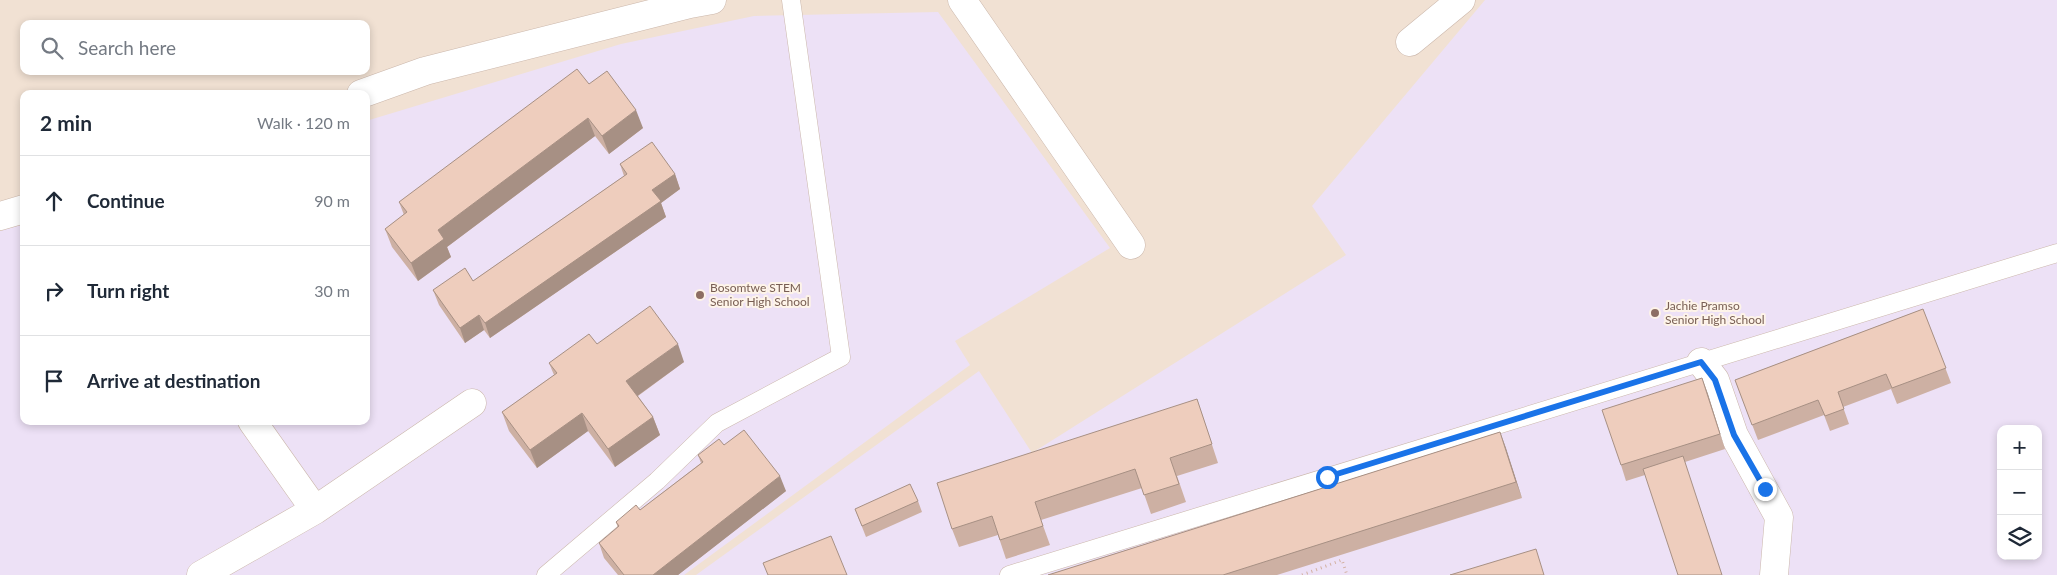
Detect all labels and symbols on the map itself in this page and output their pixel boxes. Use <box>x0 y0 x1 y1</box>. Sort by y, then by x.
place label: Bosomtwe STEM Senior High School <box>710 280 810 309</box>
marker: Bosomtwe STEM Senior High School <box>694 289 706 301</box>
place label: Jachie Pramso Senior High School <box>1665 298 1765 327</box>
marker: Jachie Pramso Senior High School <box>1649 307 1661 319</box>
route start <box>1316 466 1339 489</box>
route end <box>1754 478 1777 501</box>

